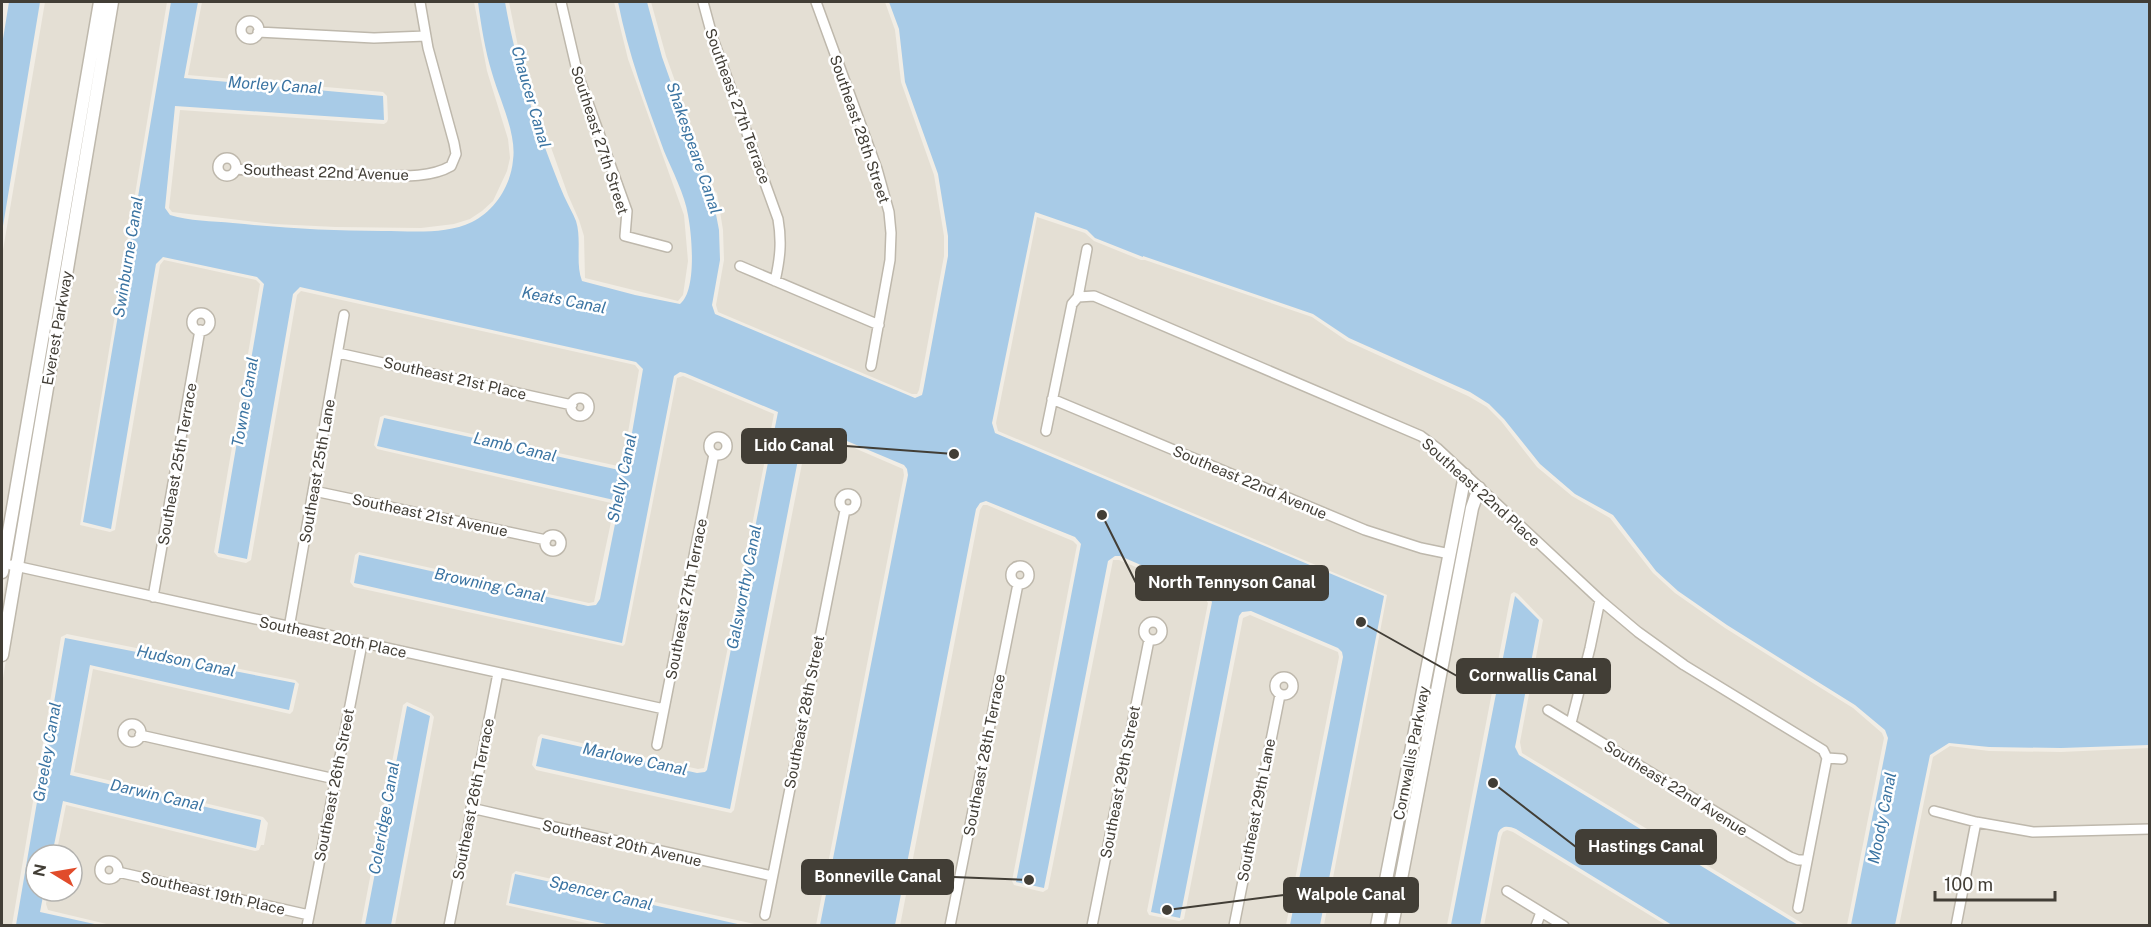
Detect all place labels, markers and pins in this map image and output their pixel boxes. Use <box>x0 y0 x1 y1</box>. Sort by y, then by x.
callout: Lido Canal <box>742 429 846 463</box>
callout: North Tennyson Canal <box>1136 566 1328 600</box>
callout: Cornwallis Canal <box>1457 659 1610 693</box>
callout: Hastings Canal <box>1576 830 1716 864</box>
callout: Bonneville Canal <box>802 860 953 894</box>
callout: Walpole Canal <box>1284 878 1418 912</box>

